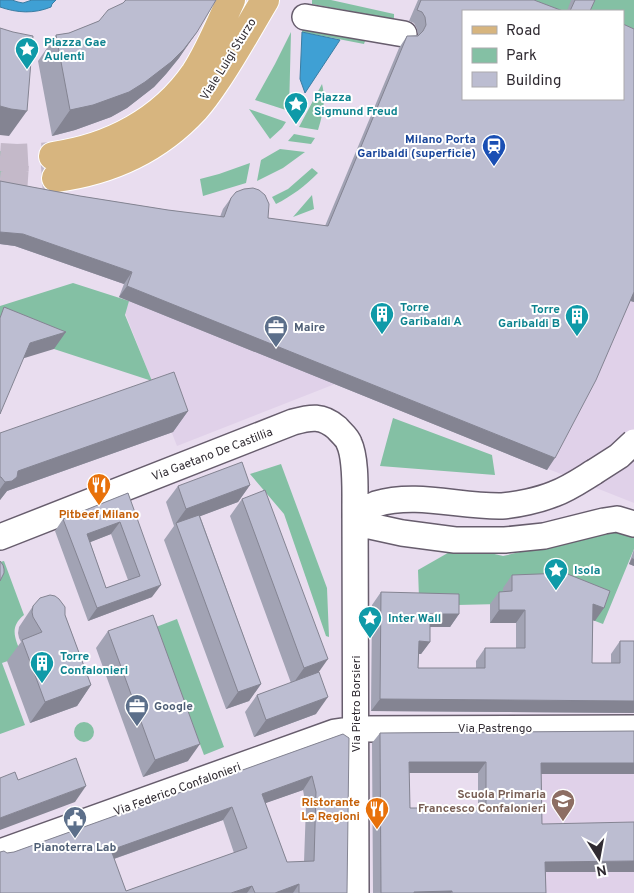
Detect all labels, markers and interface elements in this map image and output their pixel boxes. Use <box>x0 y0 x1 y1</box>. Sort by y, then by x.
legend <box>462 10 624 100</box>
street label: Viale Luigi Sturzo <box>197 15 261 104</box>
text: Road <box>506 22 541 41</box>
place label: Piazza Gae Aulenti <box>44 35 106 65</box>
place icon: Piazza Gae Aulenti <box>14 36 40 70</box>
text: Park <box>506 47 537 66</box>
text: Building <box>506 72 561 91</box>
place label: Piazza Sigmund Freud <box>314 90 398 120</box>
place icon: Piazza Sigmund Freud <box>283 91 309 125</box>
place label: Milano Porta Garibaldi (superficie) <box>357 132 476 162</box>
station icon: Milano Porta Garibaldi (superficie) <box>481 133 507 167</box>
place label: Torre Garibaldi A <box>400 300 462 330</box>
building icon: Torre Garibaldi A <box>369 301 395 335</box>
place label: Torre Garibaldi B <box>498 302 560 332</box>
building icon: Torre Garibaldi B <box>564 303 590 337</box>
office icon: Maire <box>263 314 289 348</box>
place label: Maire <box>294 320 326 336</box>
street label: Via Gaetano De Castillia <box>150 424 275 485</box>
restaurant icon: Pitbeef Milano <box>86 472 112 506</box>
place label: Pitbeef Milano <box>59 507 140 523</box>
place icon: Isola <box>543 557 569 591</box>
place label: Isola <box>574 563 600 579</box>
place icon: Inter Wall <box>357 605 383 639</box>
place label: Inter Wall <box>388 611 441 627</box>
place label: Torre Confalonieri <box>60 649 128 679</box>
building icon: Torre Confalonieri <box>29 650 55 684</box>
street label: Via Pietro Borsieri <box>349 656 365 752</box>
office icon: Google <box>124 693 150 727</box>
place label: Google <box>154 699 193 715</box>
street label: Via Pastrengo <box>458 721 533 737</box>
street label: Via Federico Confalonieri <box>111 759 243 820</box>
place label: Scuola Primaria Francesco Confalonieri <box>418 787 546 817</box>
school or university icon: Scuola Primaria Francesco Confalonieri <box>550 788 576 822</box>
place label: Ristorante Le Regioni <box>301 795 360 825</box>
restaurant icon: Ristorante Le Regioni <box>364 796 390 830</box>
public building icon: Pianoterra Lab <box>62 805 88 839</box>
north arrow <box>574 833 624 883</box>
place label: Pianoterra Lab <box>34 840 116 856</box>
text: N <box>595 860 608 879</box>

